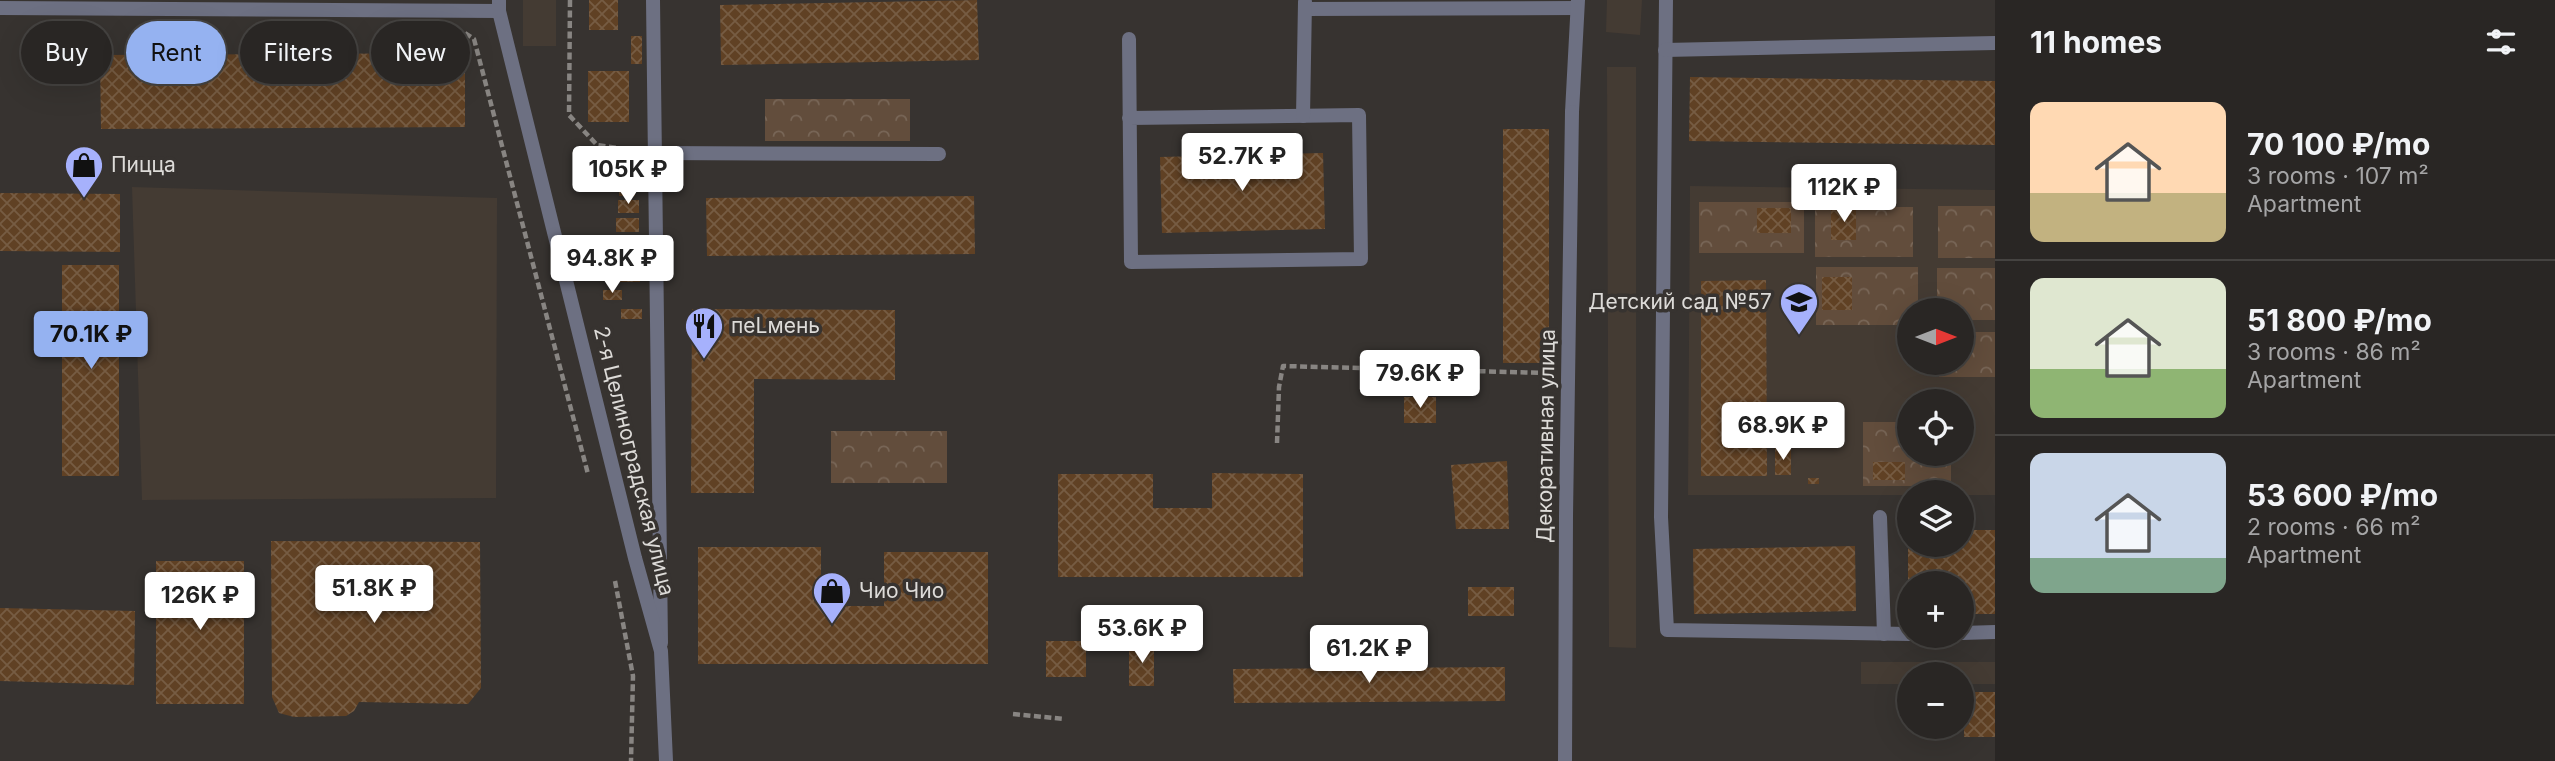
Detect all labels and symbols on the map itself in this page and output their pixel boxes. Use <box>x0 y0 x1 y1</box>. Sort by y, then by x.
pin: 52.7K ₽ <box>1177 134 1307 193</box>
shop icon: Пицца <box>63 144 105 199</box>
pin: 105K ₽ <box>571 146 685 206</box>
place label: Пицца <box>111 152 176 177</box>
pin: 112K ₽ <box>1787 164 1901 224</box>
pin: 94.8K ₽ <box>547 236 677 295</box>
school or university icon: Детский сад №57 <box>1778 281 1820 336</box>
place label: Детский сад №57 <box>1588 289 1772 314</box>
north arrow <box>1897 298 1974 374</box>
restaurant icon: пеLмень <box>683 305 725 360</box>
pin: 70.1K ₽ <box>26 312 156 371</box>
place label: пеLмень <box>731 313 820 338</box>
street label: 2-я Целиноградская улица <box>589 324 680 598</box>
street label: Декоративная улица <box>1531 329 1560 543</box>
pin: 79.6K ₽ <box>1355 350 1485 410</box>
pin: 68.9K ₽ <box>1718 402 1848 462</box>
pin: 51.8K ₽ <box>309 566 439 625</box>
shop icon: Чио Чио <box>811 570 853 625</box>
pin: 126K ₽ <box>143 572 257 632</box>
place label: Чио Чио <box>859 578 944 603</box>
pin: 53.6K ₽ <box>1077 606 1207 665</box>
pin: 61.2K ₽ <box>1304 626 1434 685</box>

